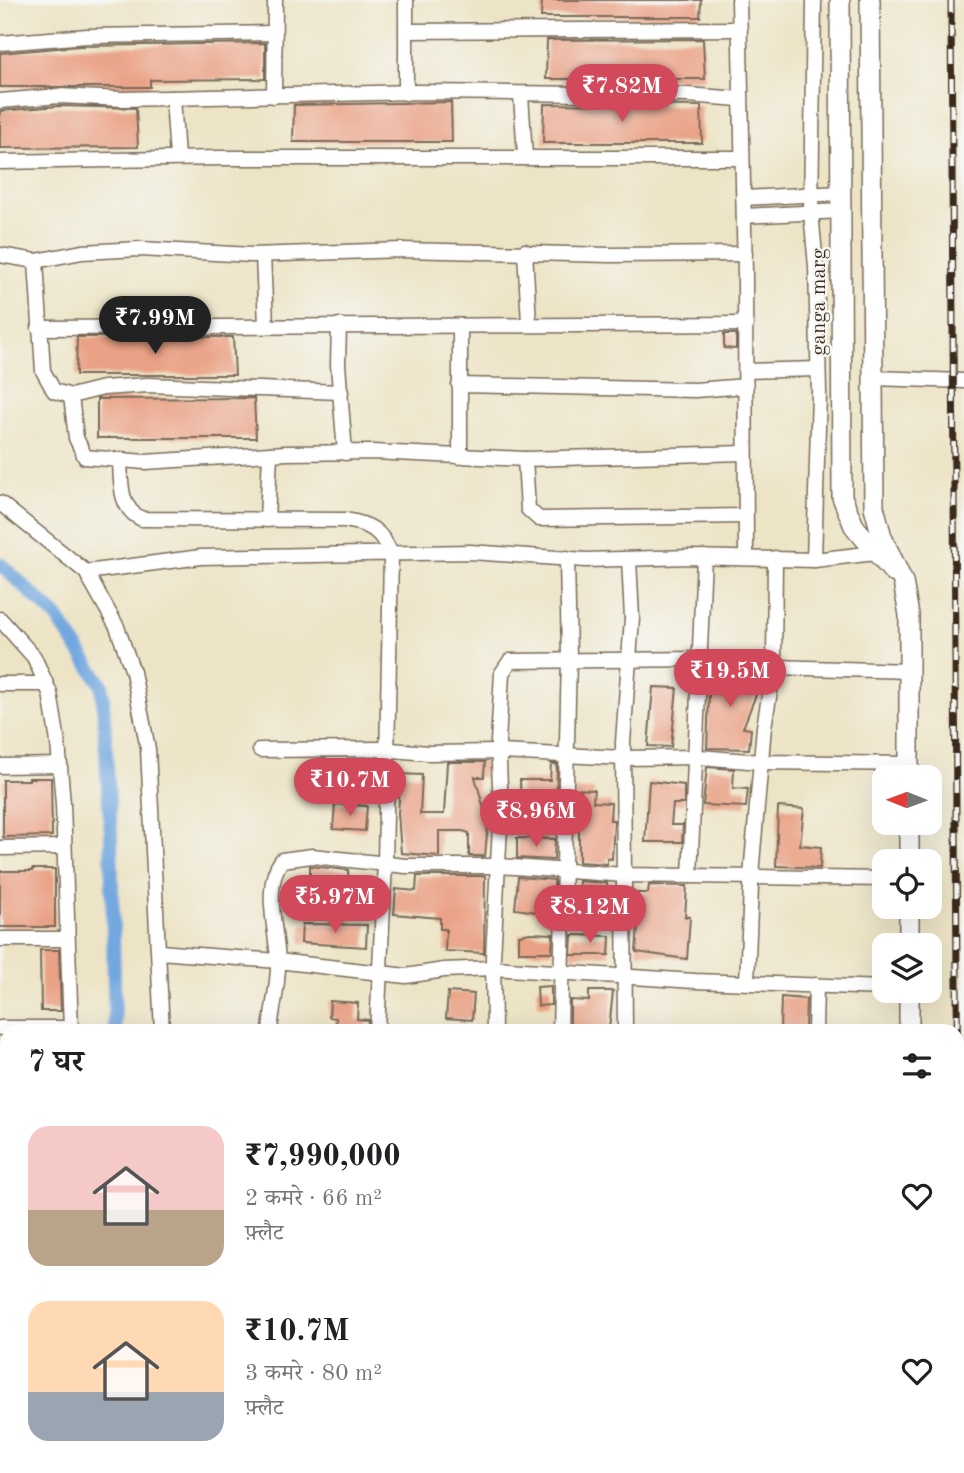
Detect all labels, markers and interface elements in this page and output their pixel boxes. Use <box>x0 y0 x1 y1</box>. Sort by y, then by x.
pin: ₹7.82M <box>565 64 679 124</box>
text: ₹7.82M <box>582 75 662 98</box>
street label: ganga marg <box>809 248 830 356</box>
pin: ₹7.99M <box>98 296 212 356</box>
text: ₹7.99M <box>115 307 195 330</box>
pin: ₹19.5M <box>673 650 787 709</box>
text: ₹19.5M <box>690 660 770 683</box>
pin: ₹10.7M <box>293 758 407 818</box>
north arrow <box>872 765 942 835</box>
map controls <box>872 765 942 1003</box>
text: ₹10.7M <box>310 769 390 792</box>
pin: ₹8.96M <box>479 790 593 849</box>
text: ₹8.96M <box>496 800 576 823</box>
button: locate <box>872 849 942 919</box>
pin: ₹5.97M <box>278 876 392 935</box>
text: ₹5.97M <box>295 886 375 909</box>
pin: ₹8.12M <box>533 886 647 945</box>
text: ₹8.12M <box>550 896 630 919</box>
button: layers <box>872 933 942 1003</box>
icon: filters <box>898 1047 936 1085</box>
text: 7 घर <box>28 1048 84 1078</box>
text: ₹7,990,000 <box>245 1142 401 1172</box>
icon: home <box>84 1154 168 1238</box>
icon: heart <box>898 1177 936 1215</box>
text: 2 कमरे · 66 m² <box>245 1187 382 1210</box>
text: फ़्लैट <box>245 1222 283 1245</box>
text: ₹10.7M <box>245 1317 349 1347</box>
icon: home <box>84 1329 168 1413</box>
icon: heart <box>898 1352 936 1390</box>
text: 3 कमरे · 80 m² <box>245 1362 382 1385</box>
text: फ़्लैट <box>245 1397 283 1420</box>

